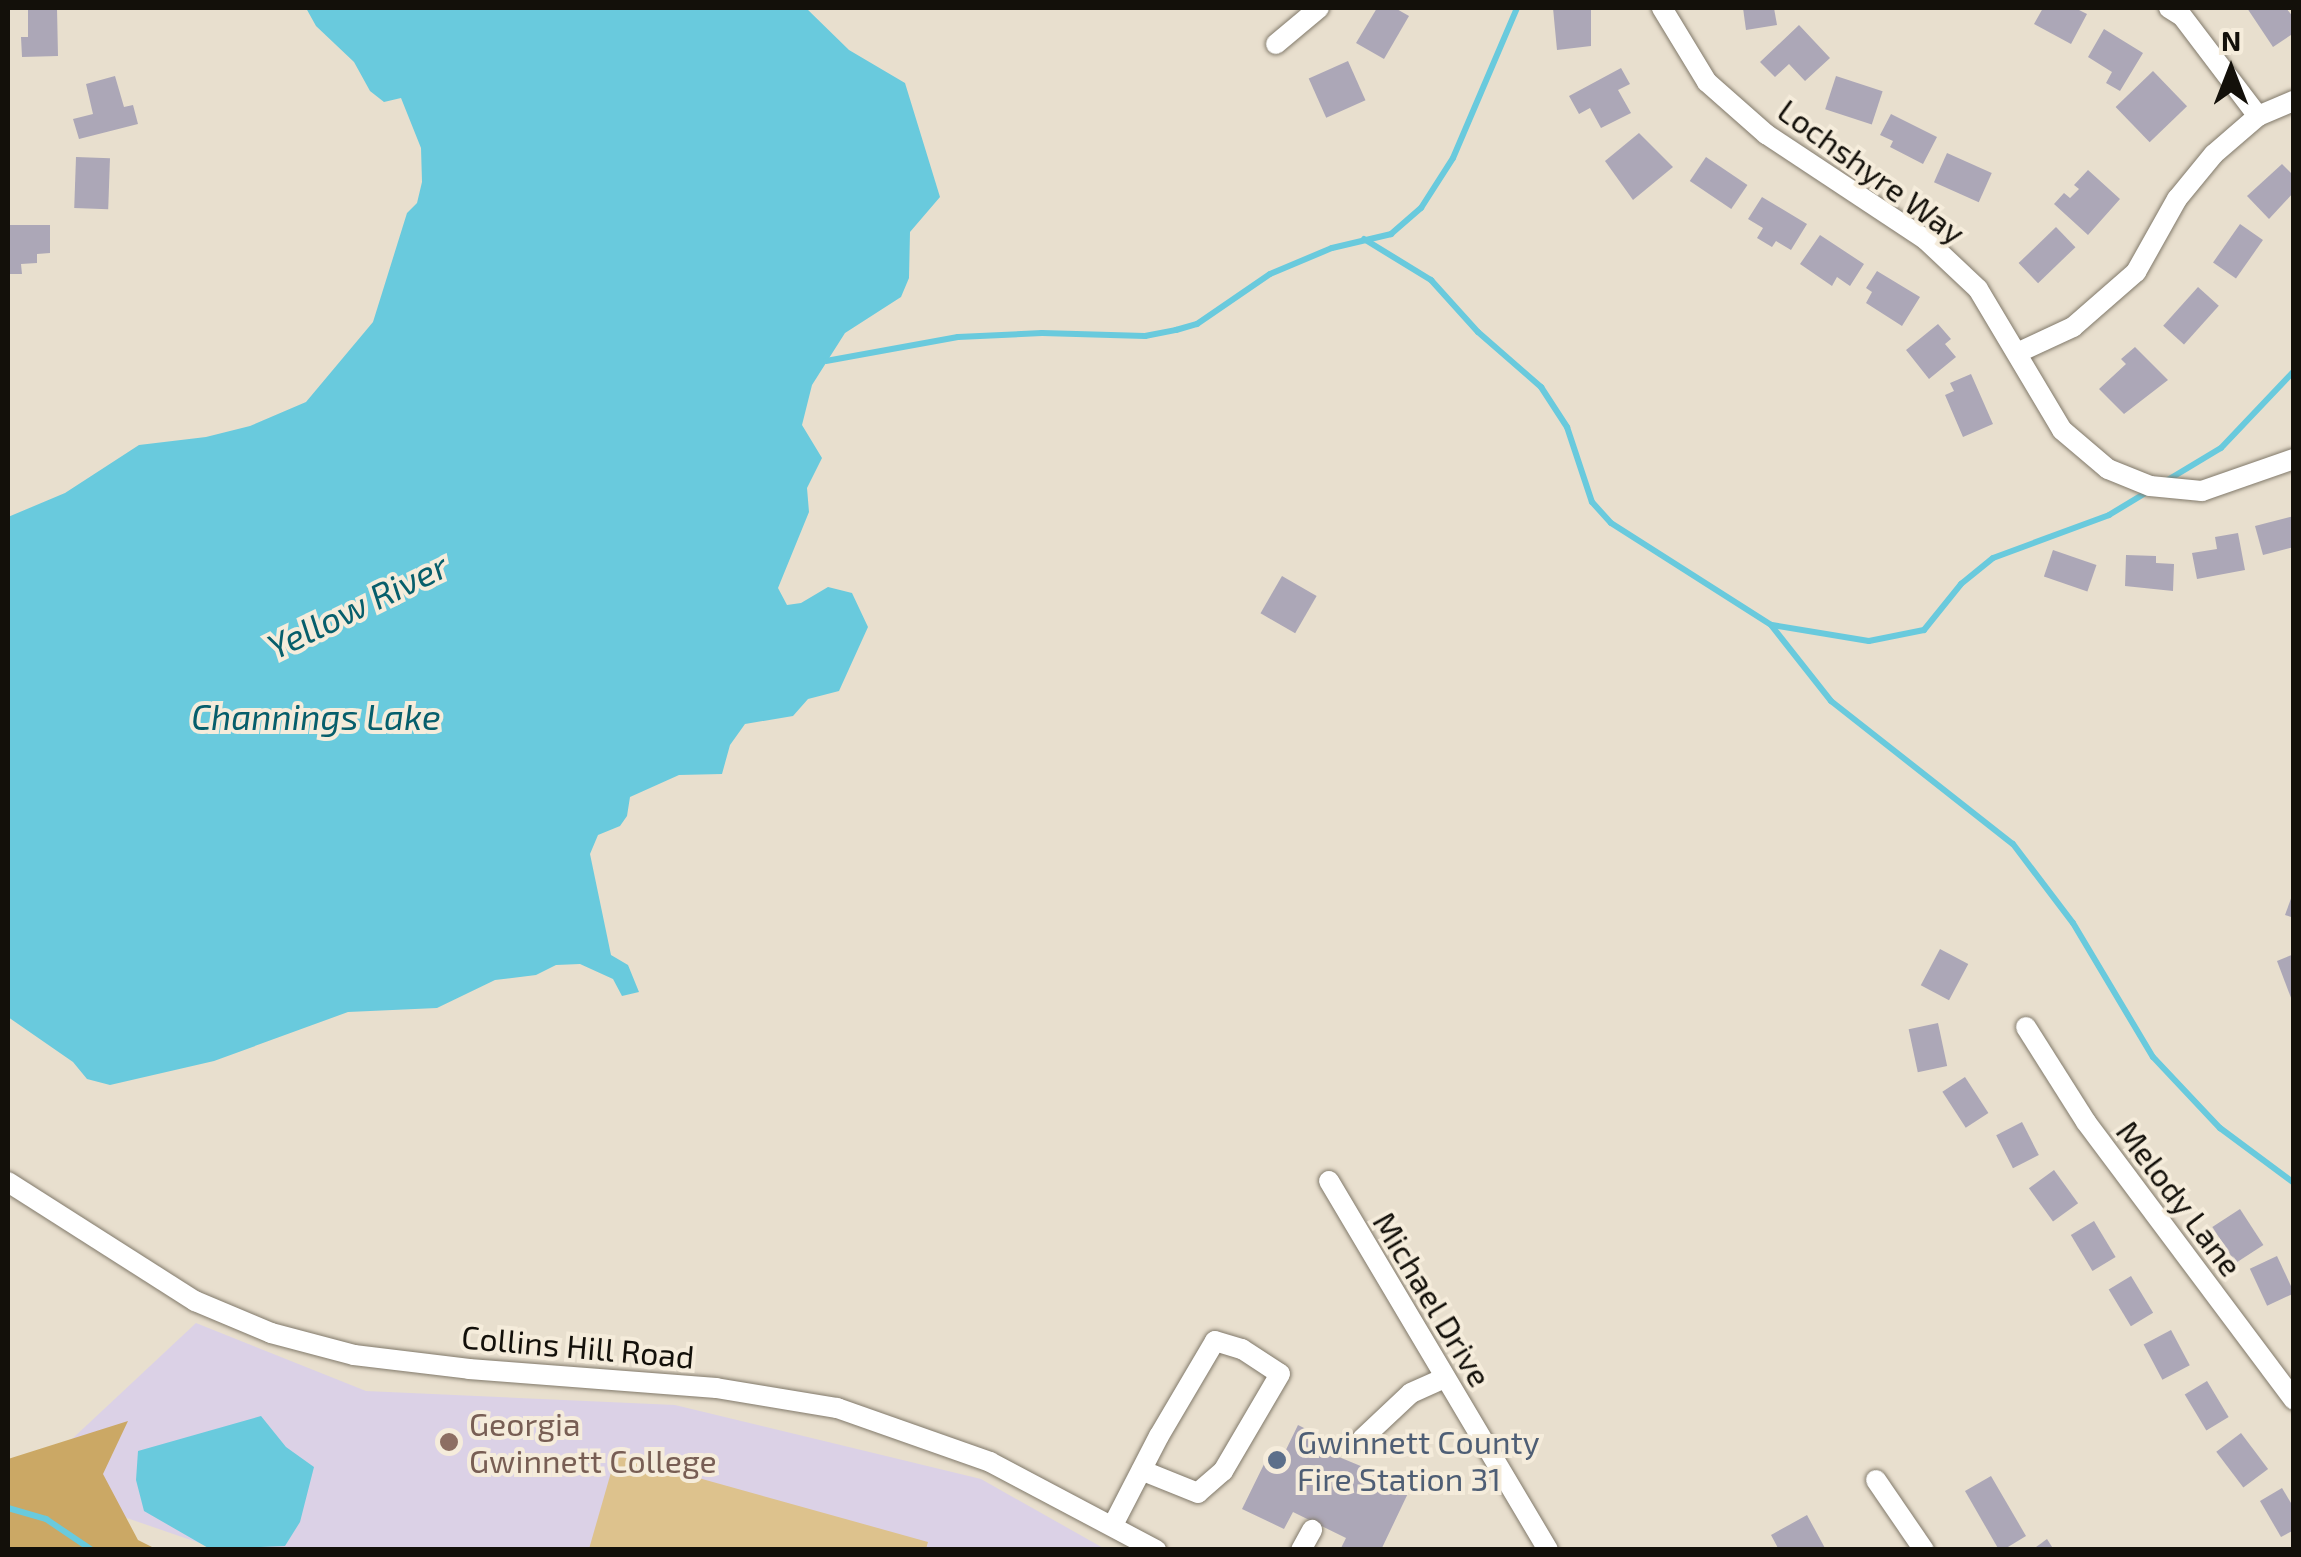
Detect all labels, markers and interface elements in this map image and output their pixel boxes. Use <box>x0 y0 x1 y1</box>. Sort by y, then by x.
north arrow <box>2181 20 2281 120</box>
text: N <box>2221 23 2241 57</box>
street label: Lochshyre Way <box>1771 90 1973 252</box>
water label: Yellow River <box>260 543 454 667</box>
water label: Channings Lake <box>191 695 441 737</box>
street label: Melody Lane <box>2109 1113 2251 1283</box>
street label: Michael Drive <box>1366 1204 1500 1394</box>
street label: Collins Hill Road <box>460 1317 696 1375</box>
place label: Georgia Gwinnett College <box>469 1405 717 1480</box>
place label: Gwinnett County Fire Station 31 <box>1297 1423 1540 1498</box>
marker: Georgia Gwinnett College <box>438 1431 460 1453</box>
marker: Gwinnett County Fire Station 31 <box>1266 1449 1288 1471</box>

